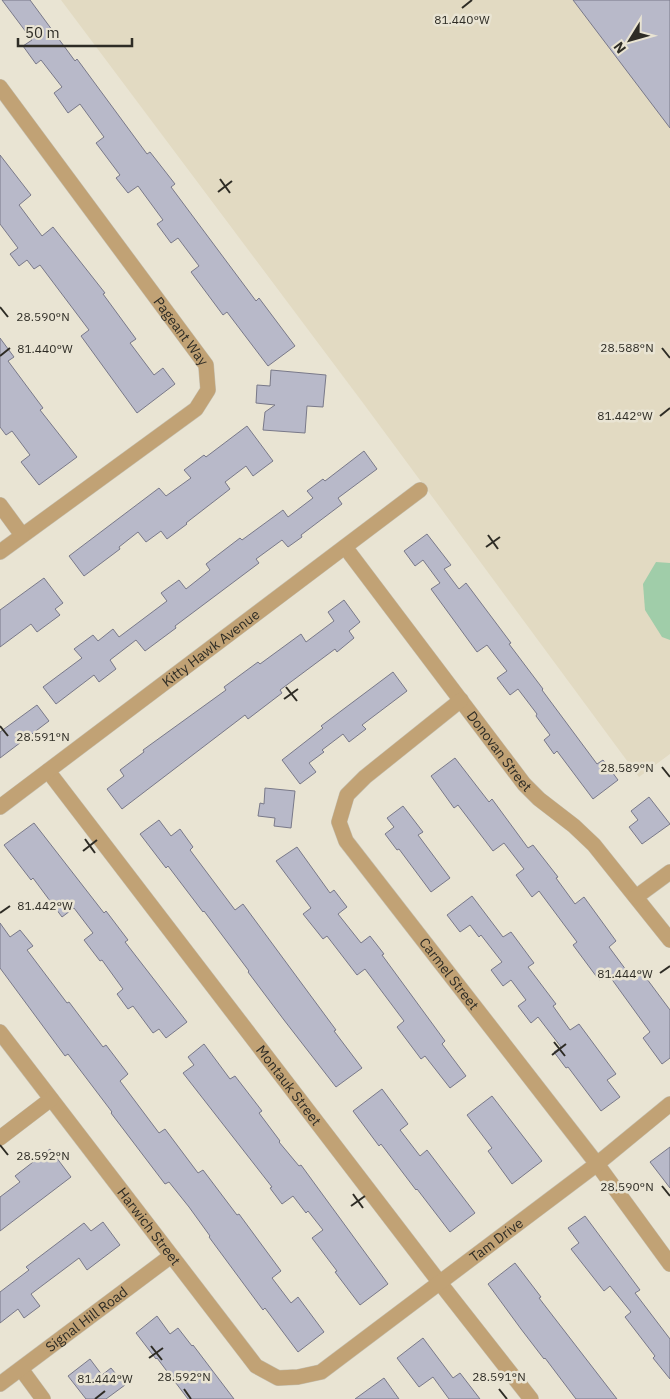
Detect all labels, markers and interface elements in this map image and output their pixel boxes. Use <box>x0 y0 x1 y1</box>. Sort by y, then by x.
text: 81.440°W <box>434 12 490 27</box>
scale bar <box>18 15 131 47</box>
north arrow <box>605 15 655 65</box>
text: 50 m <box>25 23 60 42</box>
text: N <box>609 38 630 57</box>
street label: Pageant Way <box>150 293 212 369</box>
text: 28.590°N <box>16 309 70 324</box>
text: 28.588°N <box>600 340 654 355</box>
text: 81.440°W <box>17 341 73 356</box>
text: 81.442°W <box>597 408 653 423</box>
street label: Kitty Hawk Avenue <box>158 605 263 691</box>
street label: Donovan Street <box>463 707 536 796</box>
text: 28.591°N <box>16 729 70 744</box>
text: 28.589°N <box>600 760 654 775</box>
text: 81.442°W <box>17 898 73 913</box>
street label: Carmel Street <box>415 934 483 1014</box>
text: 81.444°W <box>597 966 653 981</box>
street label: Montauk Street <box>252 1042 325 1129</box>
text: 28.592°N <box>16 1148 70 1163</box>
text: 28.590°N <box>600 1179 654 1194</box>
street label: Harwich Street <box>113 1184 185 1269</box>
street label: Tam Drive <box>466 1214 527 1266</box>
street label: Signal Hill Road <box>42 1283 131 1356</box>
text: 28.592°N <box>157 1369 211 1384</box>
text: 28.591°N <box>472 1369 526 1384</box>
text: 81.444°W <box>77 1371 133 1386</box>

